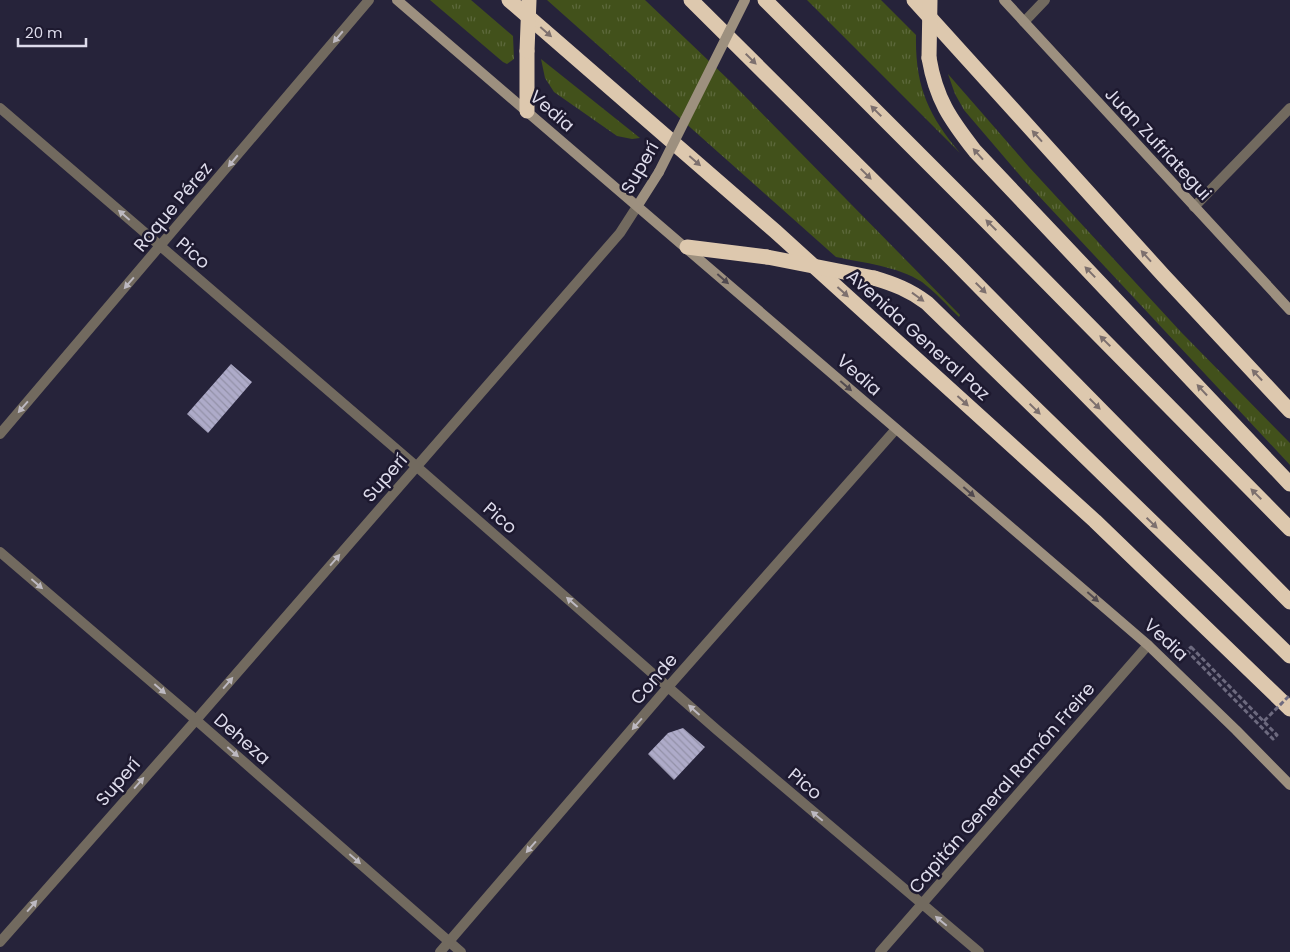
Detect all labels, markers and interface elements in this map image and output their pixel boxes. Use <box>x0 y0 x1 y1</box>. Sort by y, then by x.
scale bar <box>18 15 85 47</box>
text: 20 m <box>25 22 63 43</box>
one-way arrow <box>539 26 552 37</box>
one-way arrow <box>332 31 344 43</box>
one-way arrow <box>744 53 756 65</box>
street label: Juan Zufriategui <box>1099 82 1217 206</box>
street label: Vedia <box>524 84 580 137</box>
one-way arrow <box>870 105 882 117</box>
one-way arrow <box>1031 130 1043 142</box>
street label: Superí <box>615 137 665 198</box>
one-way arrow <box>972 149 984 161</box>
one-way arrow <box>227 155 238 168</box>
one-way arrow <box>689 155 701 167</box>
street label: Roque Pérez <box>128 157 217 257</box>
one-way arrow <box>860 167 872 179</box>
one-way arrow <box>118 209 131 220</box>
one-way arrow <box>985 220 997 232</box>
street label: Pico <box>171 231 216 274</box>
one-way arrow <box>1140 250 1152 262</box>
street label: Avenida General Paz <box>841 263 996 406</box>
one-way arrow <box>1084 266 1096 278</box>
one-way arrow <box>717 273 729 285</box>
one-way arrow <box>123 277 135 289</box>
one-way arrow <box>975 282 987 294</box>
one-way arrow <box>836 286 848 298</box>
one-way arrow <box>911 292 925 302</box>
one-way arrow <box>1099 335 1111 347</box>
street label: Vedia <box>831 348 887 401</box>
one-way arrow <box>1251 370 1263 382</box>
one-way arrow <box>839 380 852 391</box>
one-way arrow <box>1196 384 1208 396</box>
one-way arrow <box>957 396 970 407</box>
one-way arrow <box>1089 398 1101 410</box>
one-way arrow <box>18 400 29 413</box>
one-way arrow <box>1029 403 1041 415</box>
street label: Superí <box>357 448 413 507</box>
one-way arrow <box>962 486 975 497</box>
one-way arrow <box>1250 489 1262 501</box>
street label: Pico <box>478 496 523 539</box>
one-way arrow <box>1145 516 1157 528</box>
one-way arrow <box>329 554 340 567</box>
one-way arrow <box>30 578 43 589</box>
one-way arrow <box>1086 591 1098 603</box>
one-way arrow <box>566 597 579 608</box>
street label: Vedia <box>1139 613 1194 667</box>
street label: Conde <box>624 648 683 710</box>
one-way arrow <box>223 677 234 690</box>
street label: Capitán General Ramón Freire <box>903 677 1100 899</box>
one-way arrow <box>154 684 167 695</box>
one-way arrow <box>688 704 700 716</box>
street label: Deheza <box>209 707 276 770</box>
one-way arrow <box>631 717 642 730</box>
one-way arrow <box>227 746 239 757</box>
street label: Superí <box>90 752 146 811</box>
street label: Pico <box>783 762 828 805</box>
one-way arrow <box>133 778 145 790</box>
one-way arrow <box>811 810 824 821</box>
one-way arrow <box>525 840 536 853</box>
one-way arrow <box>349 853 361 865</box>
one-way arrow <box>26 900 38 912</box>
one-way arrow <box>935 915 948 926</box>

